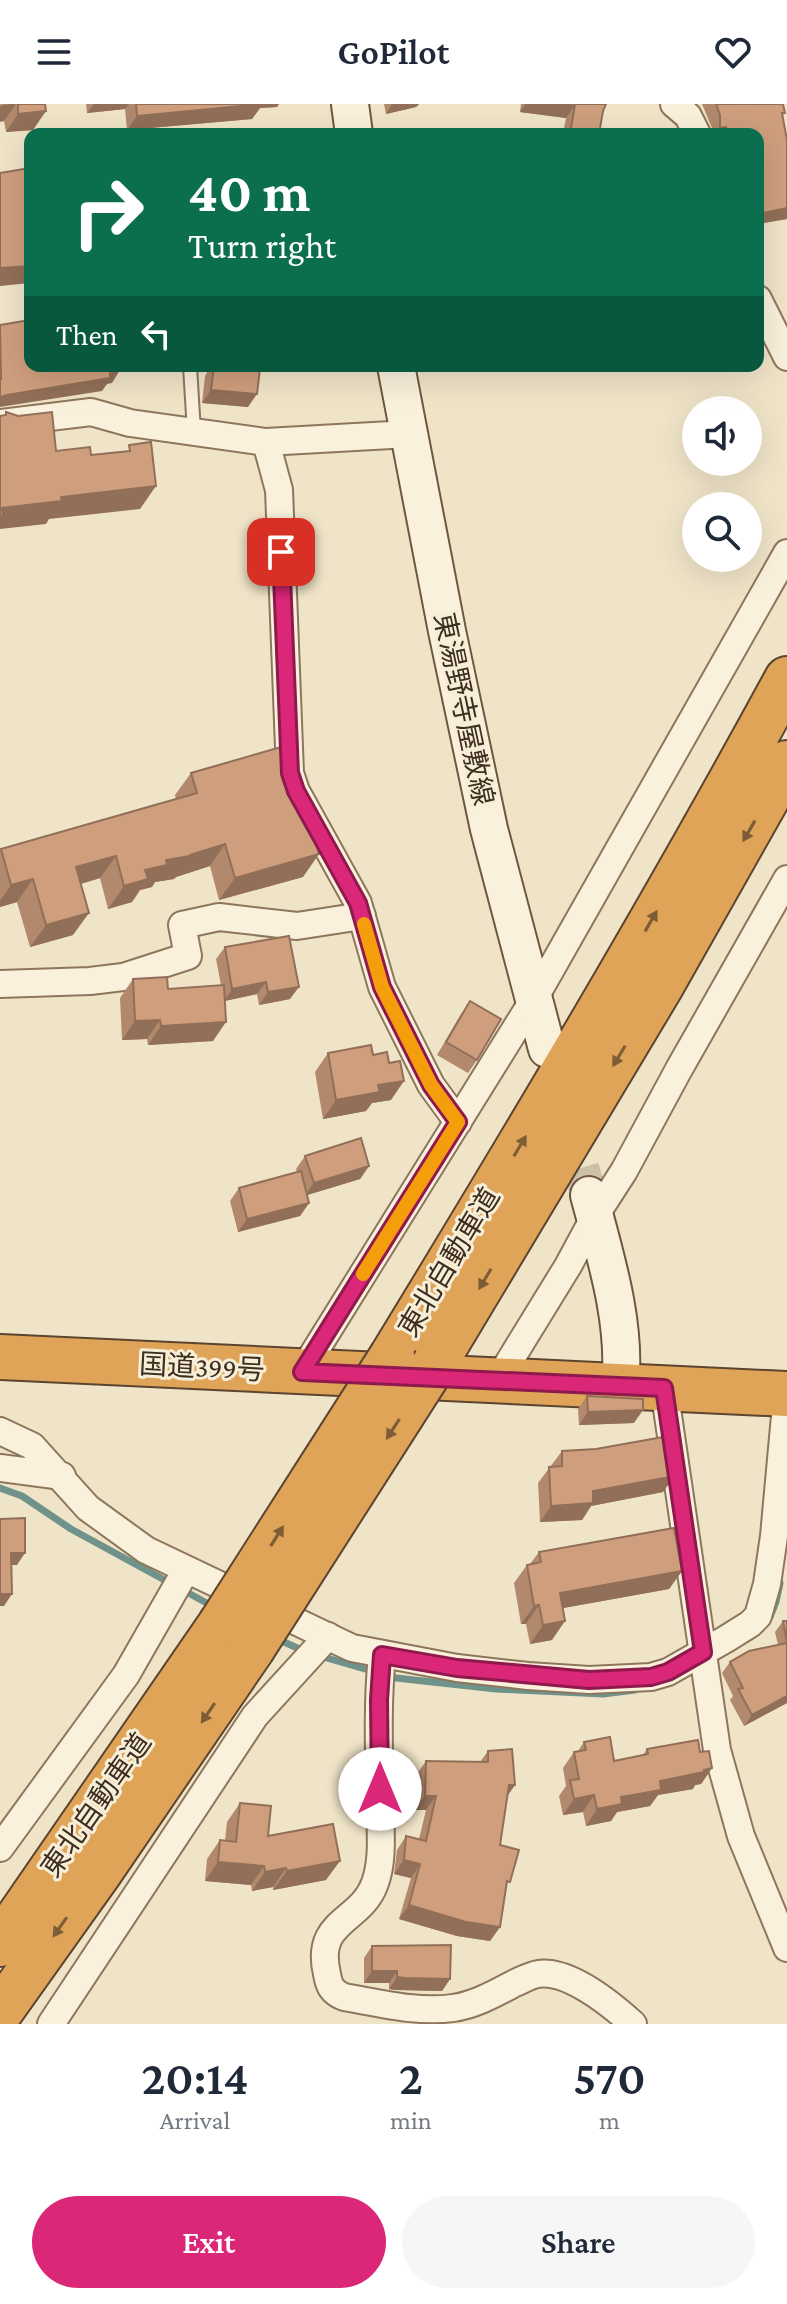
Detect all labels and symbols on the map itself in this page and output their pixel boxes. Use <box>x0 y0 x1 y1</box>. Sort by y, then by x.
pin <box>247 518 315 586</box>
street label: 東湯野寺屋敷線 <box>428 610 500 808</box>
one-way arrow <box>742 820 756 842</box>
one-way arrow <box>643 910 657 932</box>
one-way arrow <box>612 1045 626 1067</box>
one-way arrow <box>513 1135 527 1157</box>
street label: 東北自動車道 <box>392 1182 506 1342</box>
one-way arrow <box>479 1268 493 1290</box>
street label: 国道399号 <box>138 1348 266 1386</box>
one-way arrow <box>386 1418 400 1440</box>
one-way arrow <box>269 1525 283 1547</box>
one-way arrow <box>201 1703 216 1724</box>
street label: 東北自動車道 <box>35 1727 157 1883</box>
position arrow <box>338 1747 422 1831</box>
one-way arrow <box>52 1916 68 1938</box>

